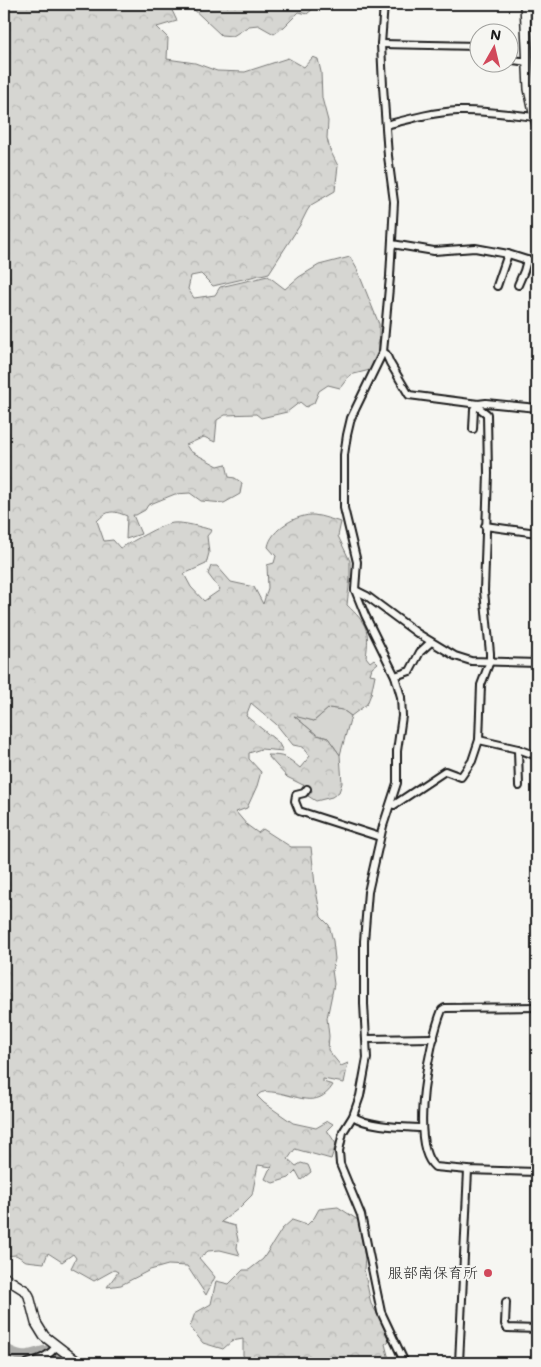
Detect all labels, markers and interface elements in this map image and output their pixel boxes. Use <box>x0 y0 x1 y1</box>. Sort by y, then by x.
north arrow <box>468 22 518 72</box>
text: N <box>489 24 502 45</box>
place label: 服部南保育所 <box>388 1262 478 1282</box>
marker: 服部南保育所 <box>482 1267 494 1279</box>

